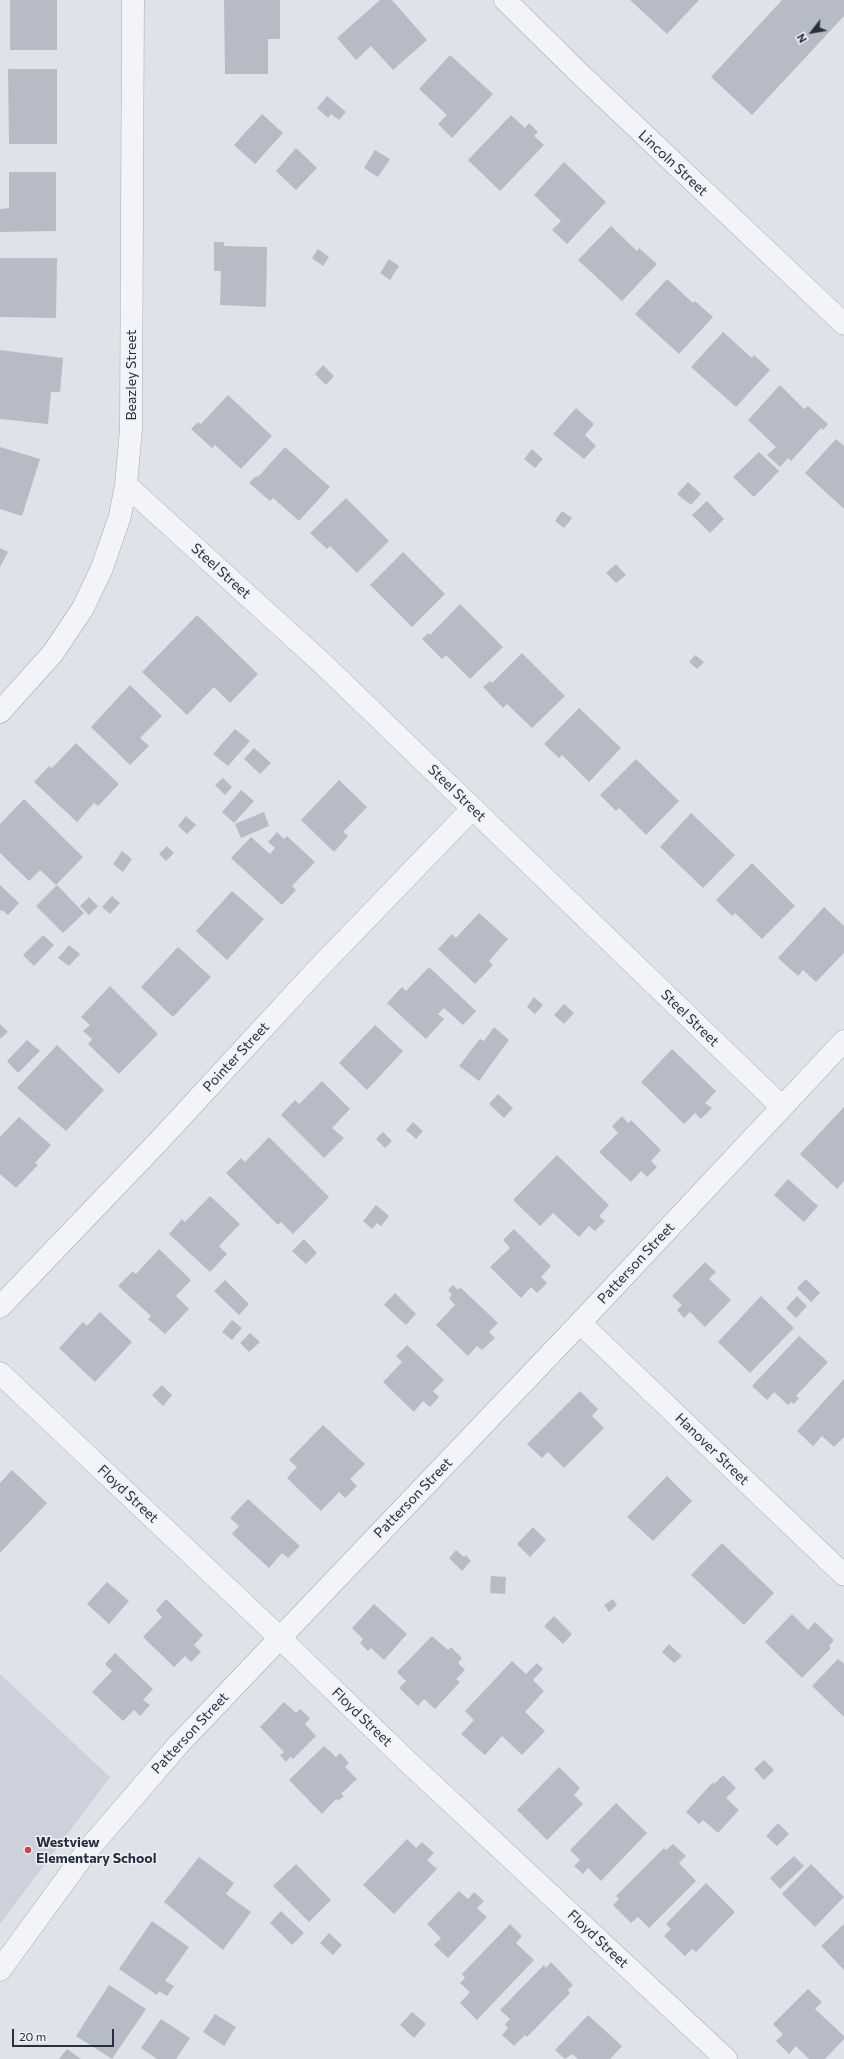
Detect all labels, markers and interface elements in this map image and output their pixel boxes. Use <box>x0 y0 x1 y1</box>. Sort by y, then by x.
north arrow <box>792 12 832 52</box>
text: N <box>794 32 809 45</box>
street label: Lincoln Street <box>635 127 711 199</box>
street label: Beazley Street <box>123 330 139 420</box>
street label: Steel Street <box>188 540 254 602</box>
street label: Steel Street <box>424 761 490 825</box>
street label: Steel Street <box>657 986 723 1050</box>
street label: Pointer Street <box>199 1019 273 1095</box>
street label: Patterson Street <box>594 1219 678 1307</box>
street label: Hanover Street <box>672 1410 752 1488</box>
street label: Patterson Street <box>370 1454 456 1542</box>
street label: Floyd Street <box>94 1462 162 1526</box>
street label: Floyd Street <box>328 1684 396 1750</box>
street label: Patterson Street <box>148 1689 232 1777</box>
place label: Westview Elementary School <box>36 1834 156 1866</box>
marker: Westview Elementary School <box>23 1845 33 1855</box>
street label: Floyd Street <box>564 1907 632 1971</box>
scale bar <box>14 2021 116 2047</box>
text: 20 m <box>19 2029 46 2043</box>

